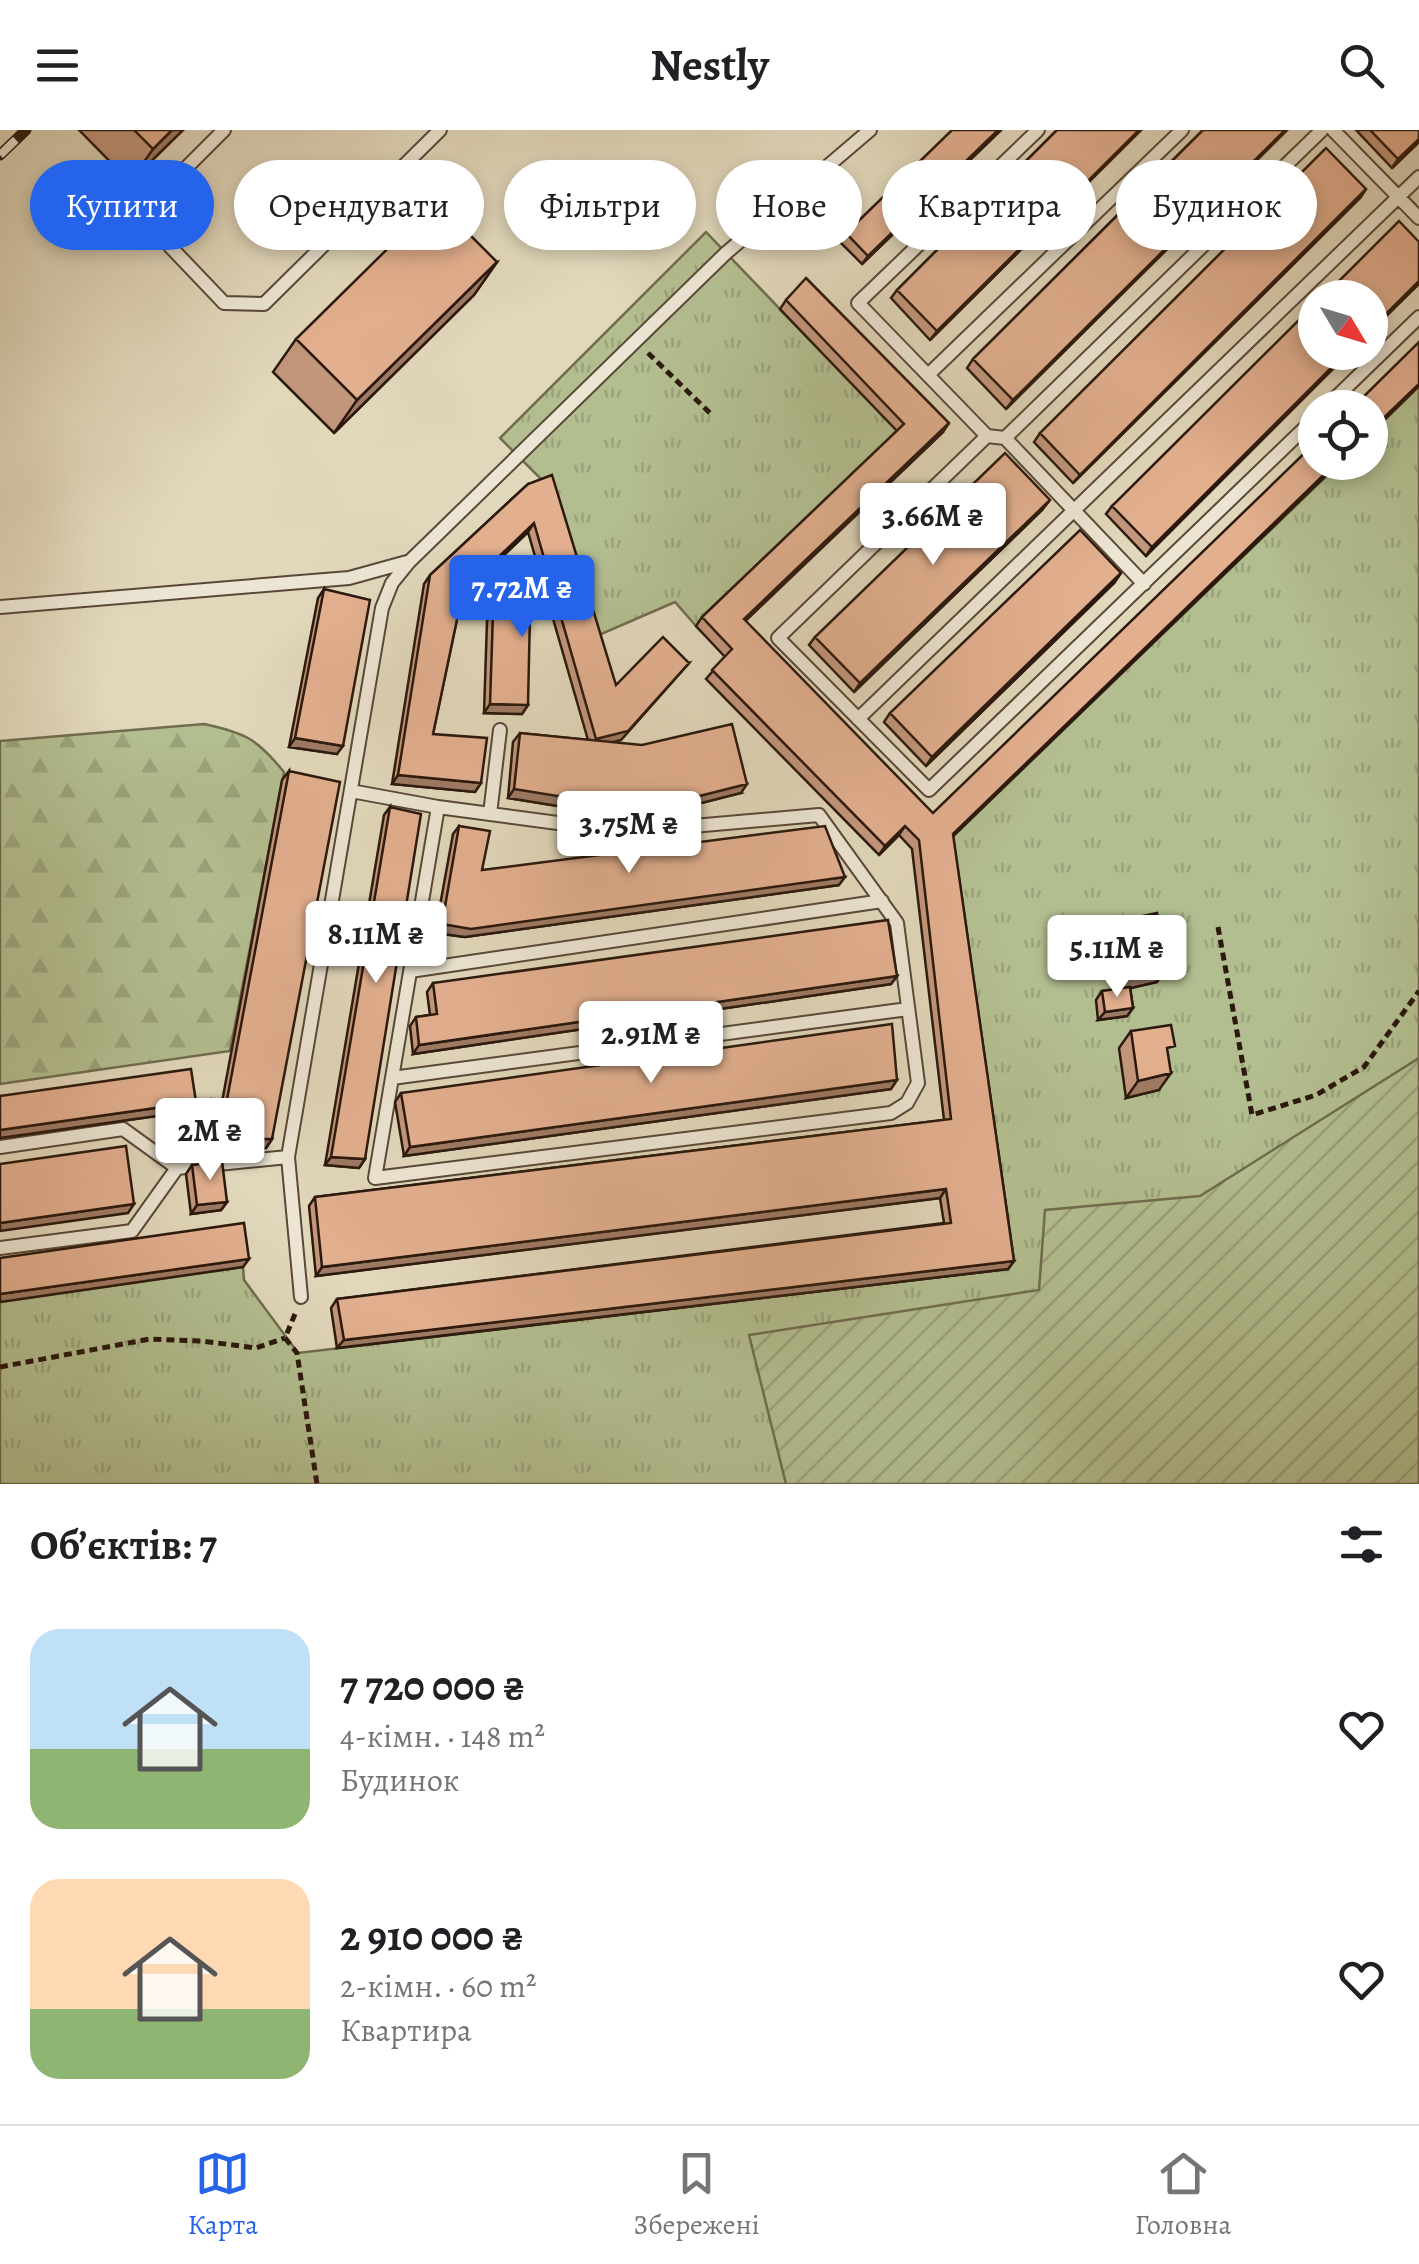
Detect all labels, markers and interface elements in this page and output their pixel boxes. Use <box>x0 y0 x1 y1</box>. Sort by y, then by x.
text: Nestly <box>650 34 769 96</box>
icon: menu <box>30 38 85 93</box>
icon: search <box>1334 38 1389 93</box>
chip: Купити <box>30 160 214 250</box>
chip: Орендувати <box>234 160 484 250</box>
chip: Фільтри <box>504 160 696 250</box>
chip: Нове <box>716 160 862 250</box>
chip: Квартира <box>882 160 1096 250</box>
chip: Будинок <box>1116 160 1317 250</box>
north arrow <box>1298 280 1388 370</box>
map controls <box>1298 280 1388 480</box>
button: locate <box>1298 390 1388 480</box>
pin: 3.66M ₴ <box>841 483 1025 568</box>
text: 3.66M ₴ <box>882 493 984 537</box>
pin: 7.72M ₴ <box>430 555 614 640</box>
text: 7.72M ₴ <box>471 565 573 609</box>
pin: 3.75M ₴ <box>537 791 721 876</box>
text: 3.75M ₴ <box>579 801 679 845</box>
pin: 8.11M ₴ <box>284 901 468 986</box>
text: 8.11M ₴ <box>328 911 424 955</box>
pin: 5.11M ₴ <box>1025 915 1209 1000</box>
text: 5.11M ₴ <box>1069 925 1165 969</box>
pin: 2.91M ₴ <box>559 1001 743 1086</box>
text: 2.91M ₴ <box>601 1011 701 1055</box>
pin: 2M ₴ <box>151 1098 269 1183</box>
text: 2M ₴ <box>177 1108 243 1152</box>
text: Об’єктів: 7 <box>30 1516 217 1573</box>
icon: filters <box>1334 1517 1389 1572</box>
text: 7 720 000 ₴ <box>340 1657 525 1714</box>
icon: home <box>110 1669 230 1789</box>
icon: heart <box>1334 1702 1389 1757</box>
text: 4-кімн. · 148 m² <box>340 1714 545 1758</box>
text: Будинок <box>340 1758 459 1802</box>
text: 2 910 000 ₴ <box>340 1907 524 1964</box>
icon: home <box>110 1919 230 2039</box>
icon: heart <box>1334 1952 1389 2007</box>
text: 2-кімн. · 60 m² <box>340 1964 537 2008</box>
text: Квартира <box>340 2008 472 2052</box>
tab: Карта <box>188 2146 258 2244</box>
tab: Збережені <box>633 2146 760 2244</box>
tab: Головна <box>1135 2146 1231 2244</box>

